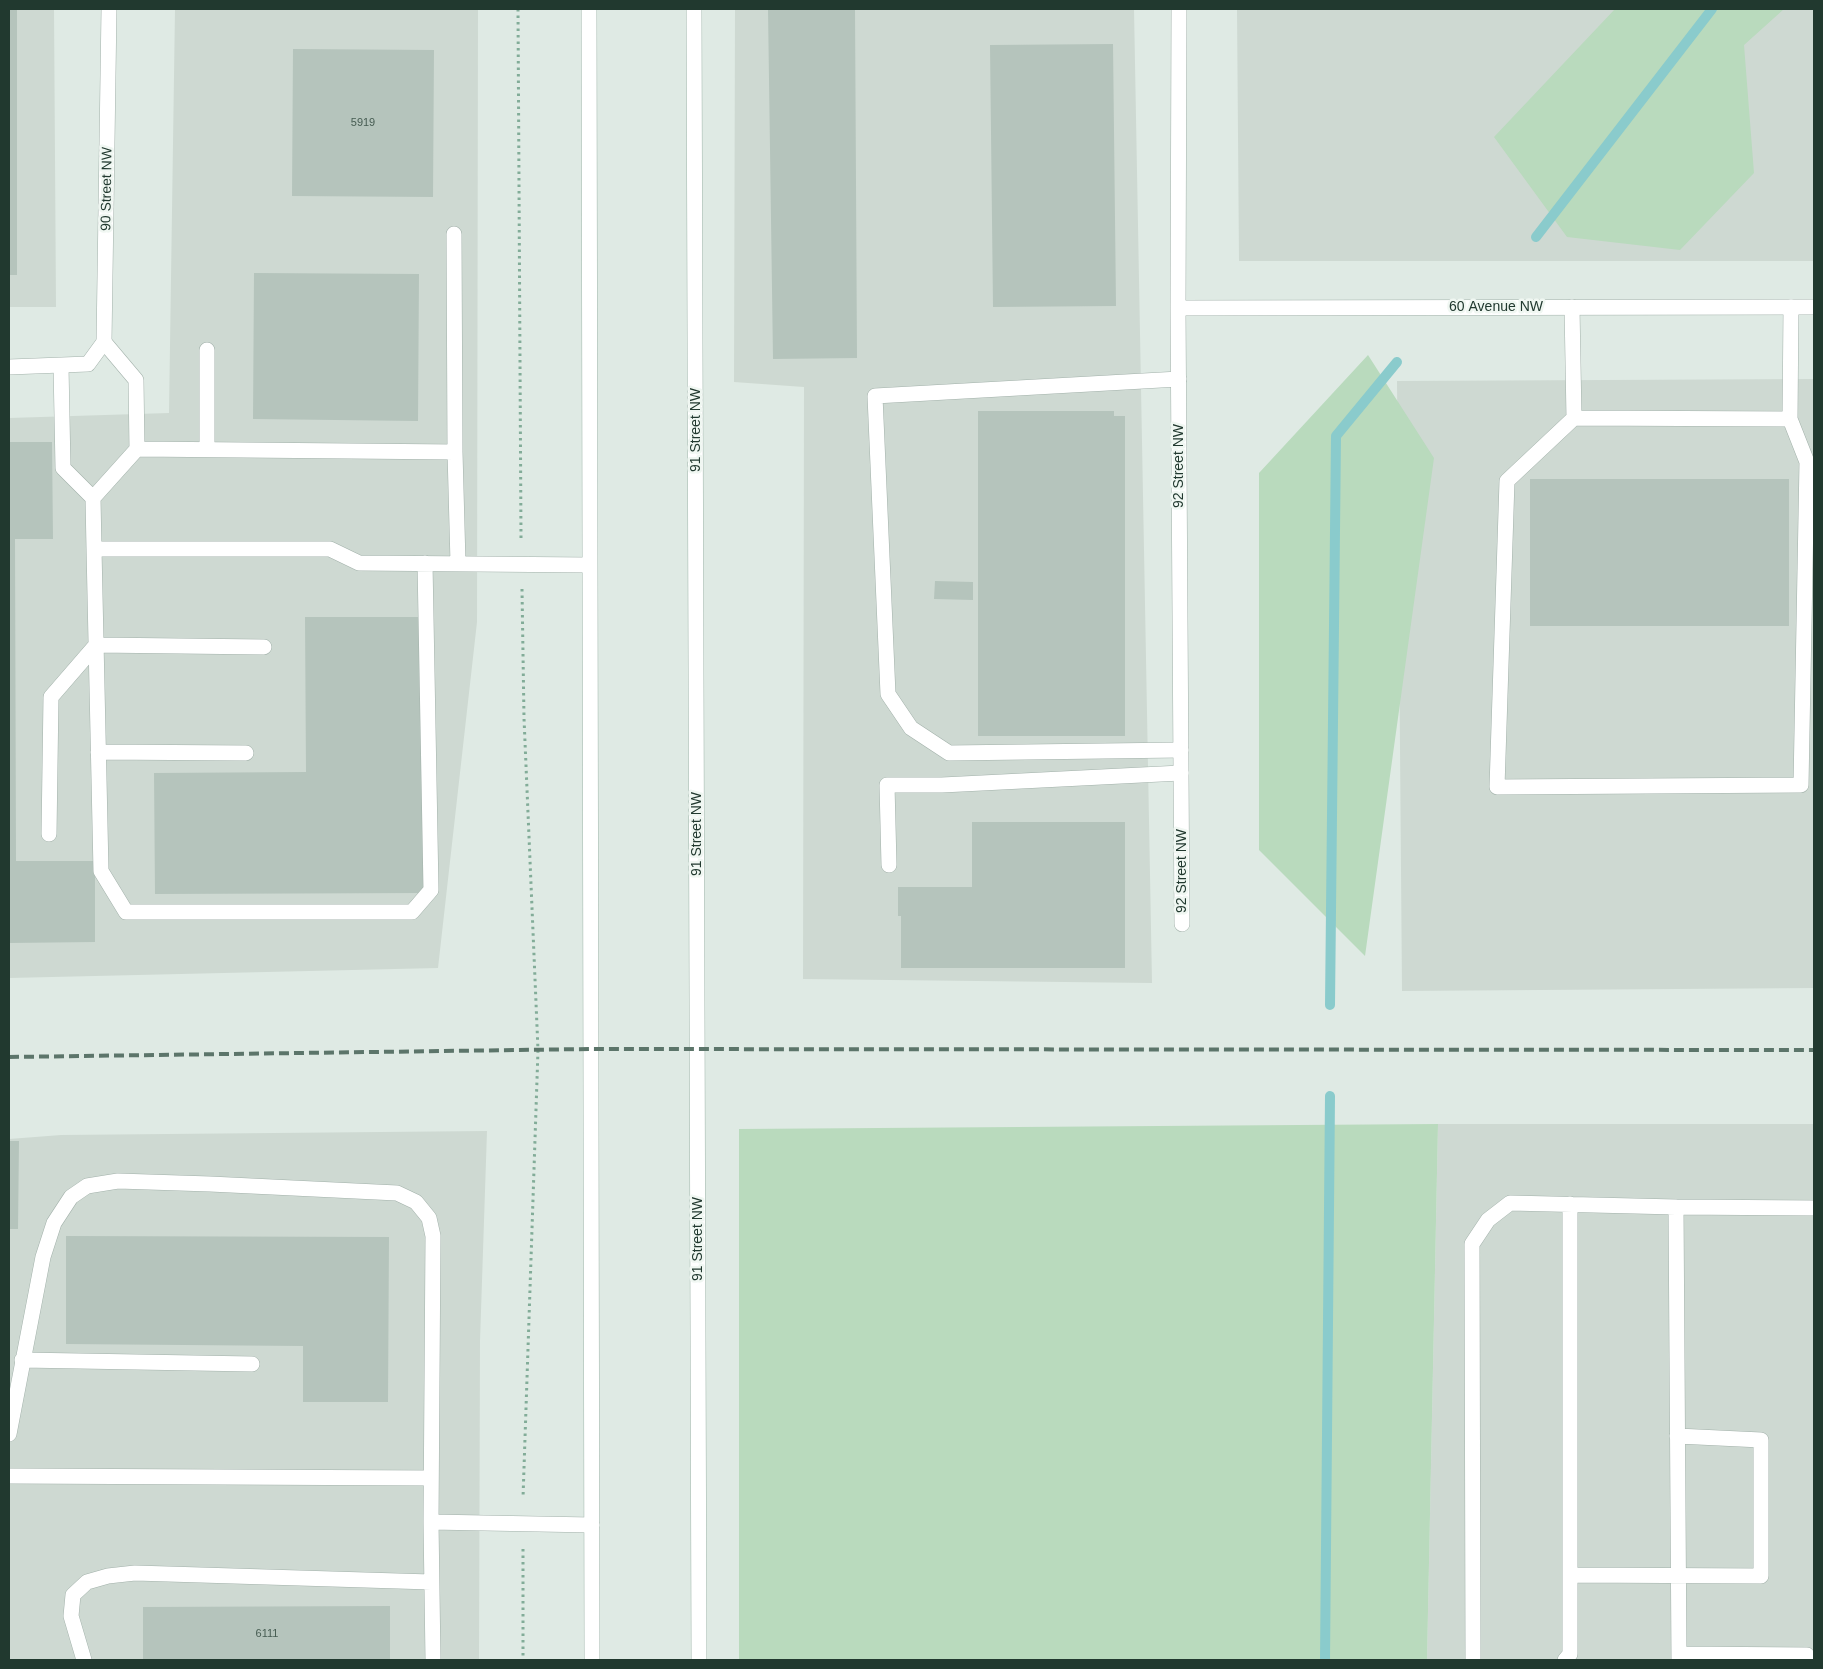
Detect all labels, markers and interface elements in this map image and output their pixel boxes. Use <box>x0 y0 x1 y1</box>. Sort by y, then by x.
house number: 5919 <box>351 116 375 130</box>
street label: 90 Street NW <box>98 147 116 231</box>
street label: 60 Avenue NW <box>1449 299 1543 315</box>
street label: 91 Street NW <box>688 388 704 472</box>
street label: 92 Street NW <box>1171 424 1187 508</box>
street label: 91 Street NW <box>689 792 705 876</box>
street label: 92 Street NW <box>1174 829 1190 913</box>
street label: 91 Street NW <box>690 1197 706 1281</box>
house number: 6111 <box>256 1627 278 1641</box>

